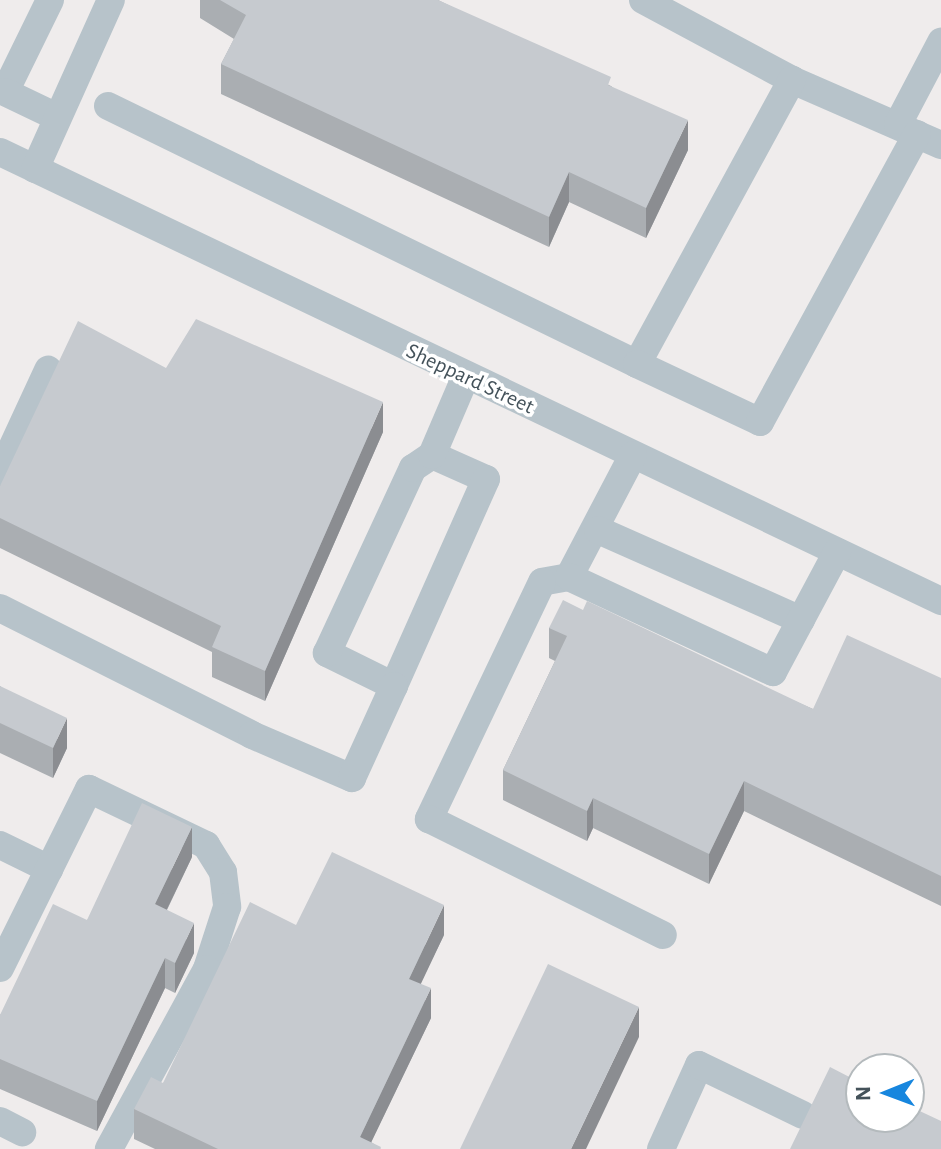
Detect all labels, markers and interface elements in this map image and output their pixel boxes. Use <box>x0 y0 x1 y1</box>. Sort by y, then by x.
street label: Sheppard Street <box>402 338 538 420</box>
north arrow <box>845 1053 925 1133</box>
text: N <box>852 1086 874 1101</box>

